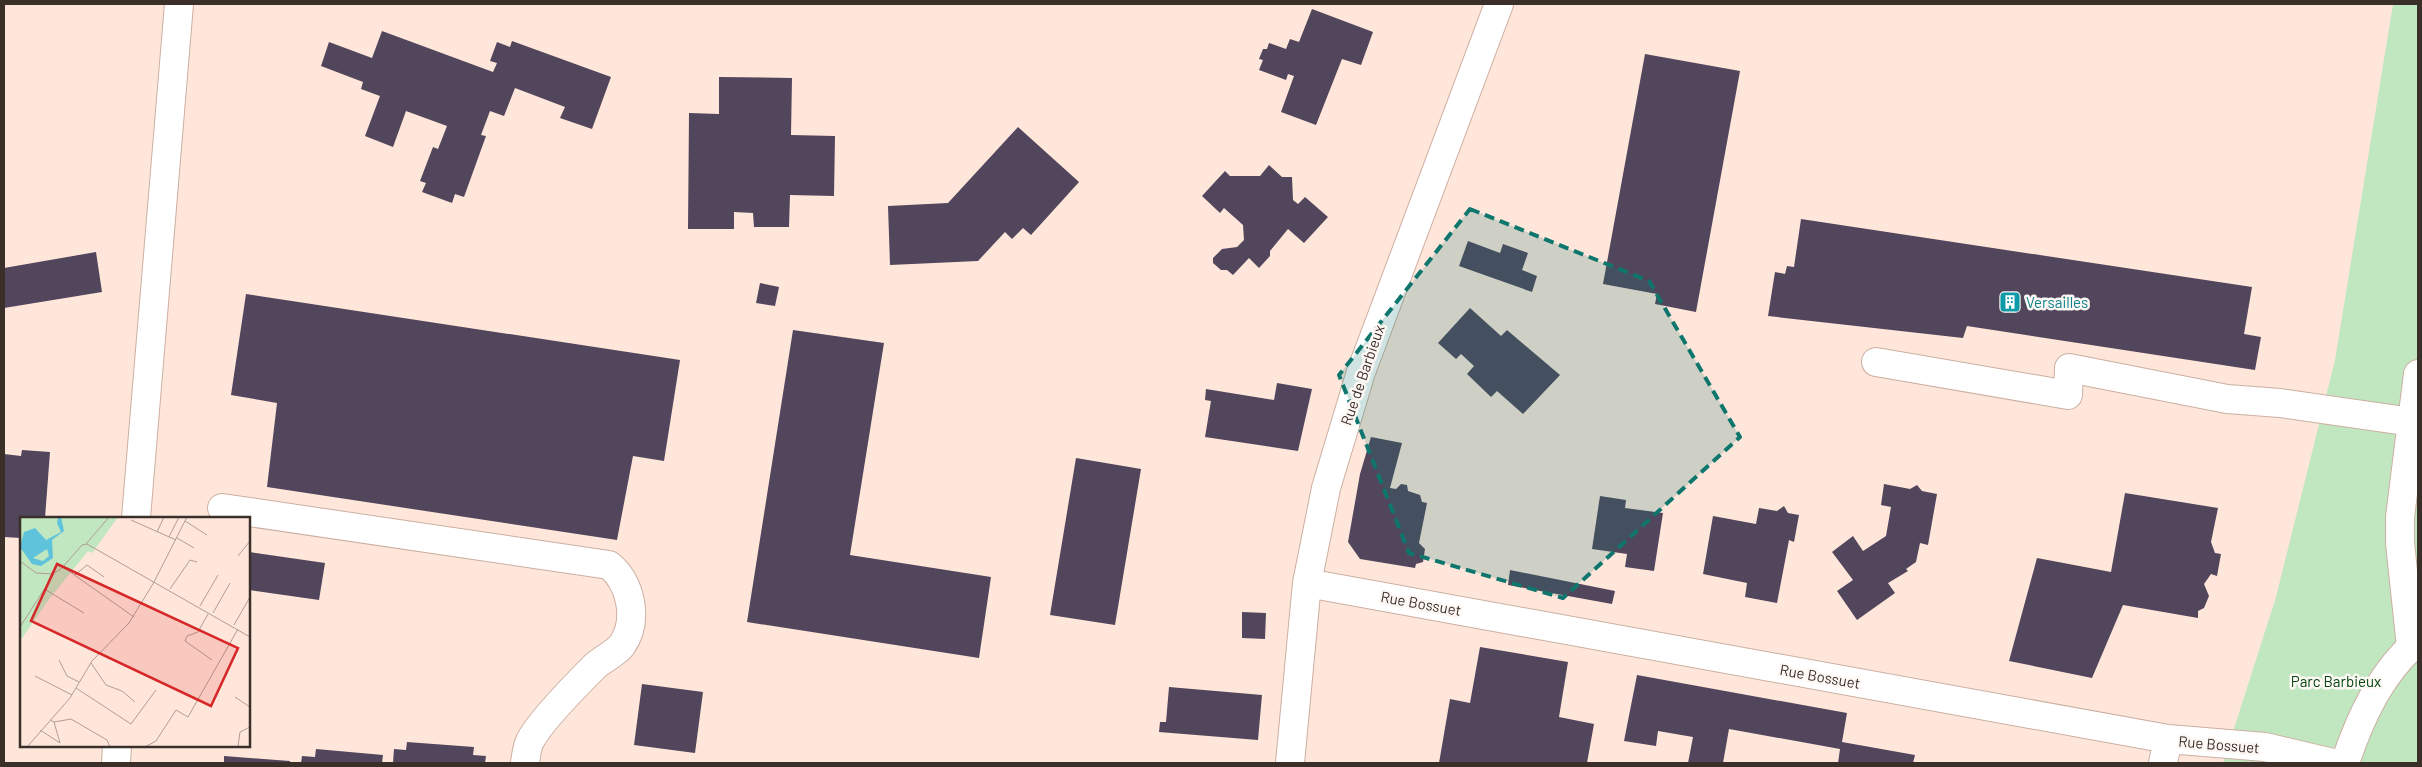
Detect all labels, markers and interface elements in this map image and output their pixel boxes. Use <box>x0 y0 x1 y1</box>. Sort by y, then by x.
building icon: Versailles <box>1998 290 2022 314</box>
place label: Versailles <box>2026 293 2088 311</box>
street label: Rue de Barbieux <box>1336 322 1388 428</box>
inset map <box>20 517 250 747</box>
street label: Rue Bossuet <box>1379 587 1463 619</box>
street label: Rue Bossuet <box>1778 660 1862 692</box>
park label: Parc Barbieux <box>2291 672 2381 690</box>
street label: Rue Bossuet <box>2178 731 2260 757</box>

